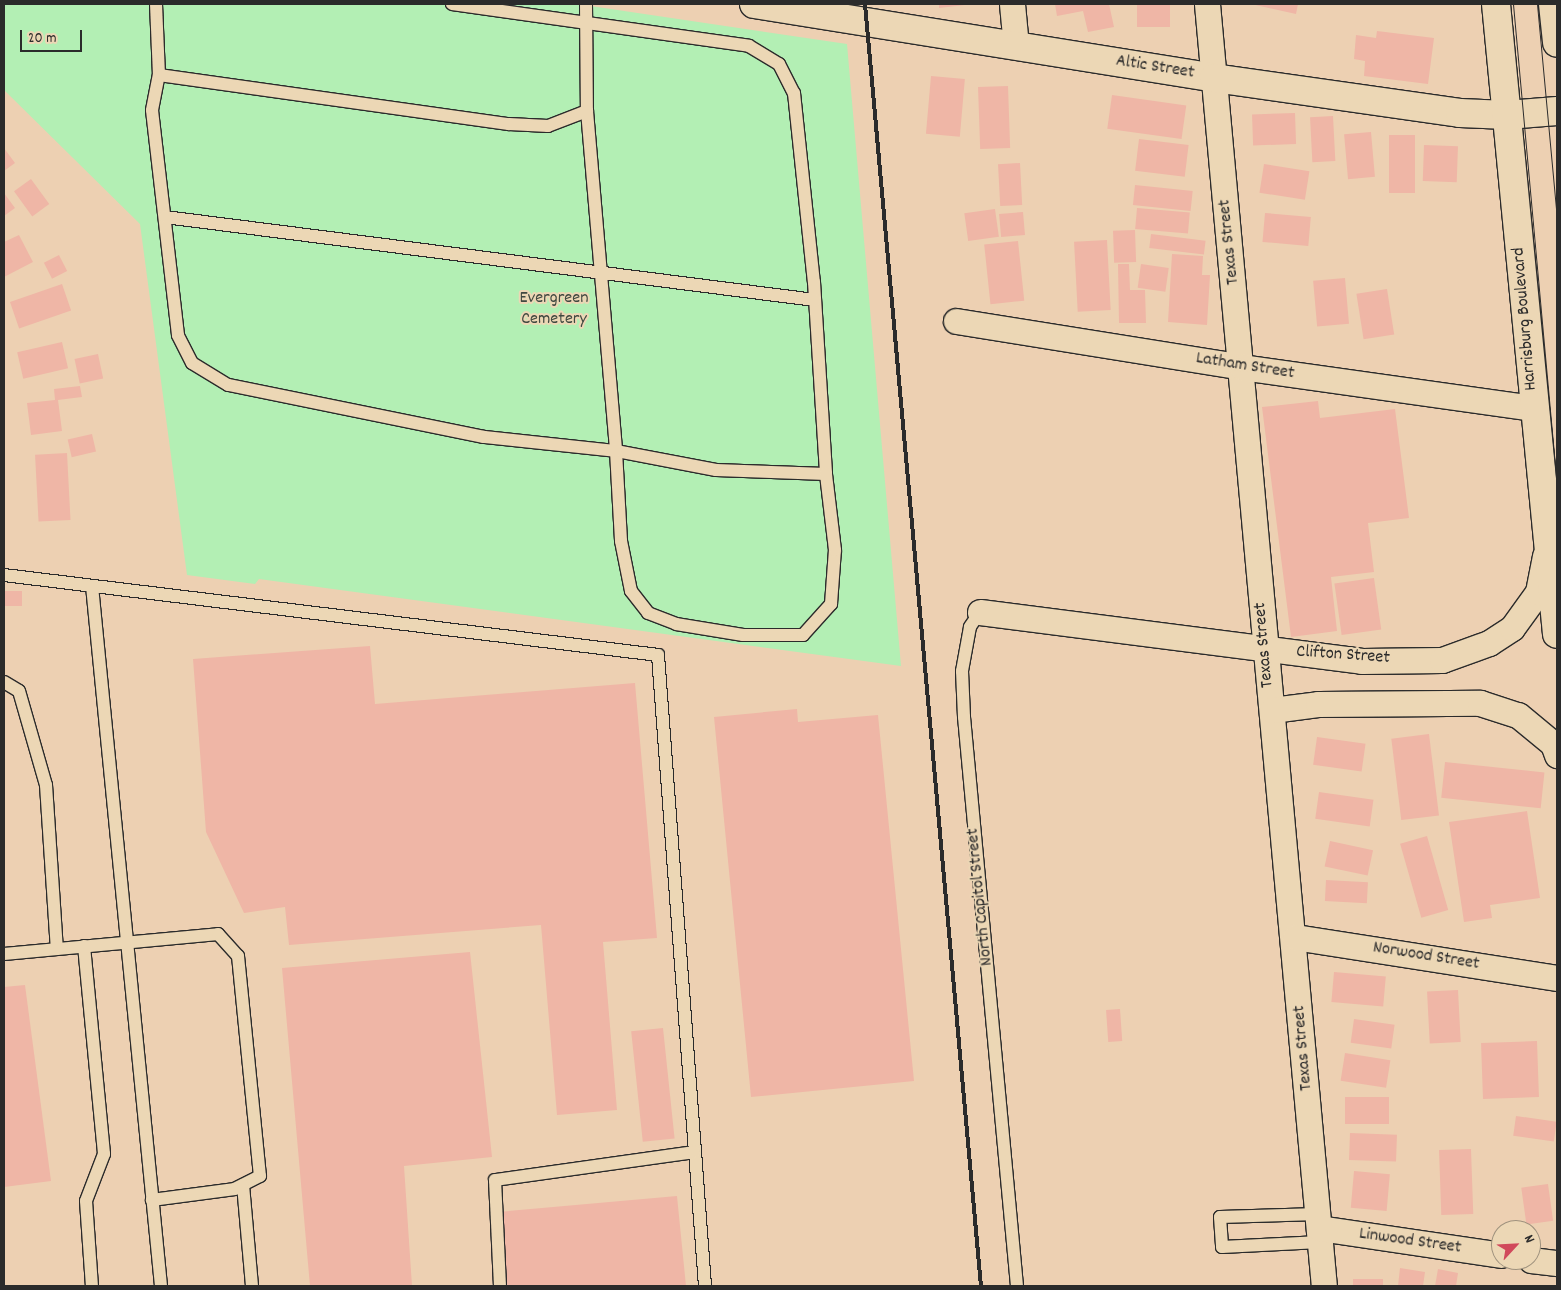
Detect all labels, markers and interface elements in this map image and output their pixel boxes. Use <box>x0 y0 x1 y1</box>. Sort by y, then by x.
scale bar <box>22 20 85 52</box>
text: 20 m <box>28 28 56 50</box>
street label: Altic Street <box>1114 51 1196 85</box>
street label: Texas Street <box>1215 198 1245 286</box>
street label: Harrisburg Boulevard <box>1509 246 1543 392</box>
park label: Evergreen Cemetery <box>520 289 588 332</box>
street label: Latham Street <box>1194 349 1296 385</box>
street label: Texas Street <box>1251 601 1279 689</box>
street label: Clifton Street <box>1296 642 1390 670</box>
street label: North Capitol Street <box>963 827 999 967</box>
street label: Norwood Street <box>1371 938 1481 976</box>
street label: Texas Street <box>1290 1004 1318 1092</box>
north arrow <box>1491 1220 1541 1270</box>
street label: Linwood Street <box>1358 1224 1462 1260</box>
text: N <box>1518 1232 1539 1246</box>

